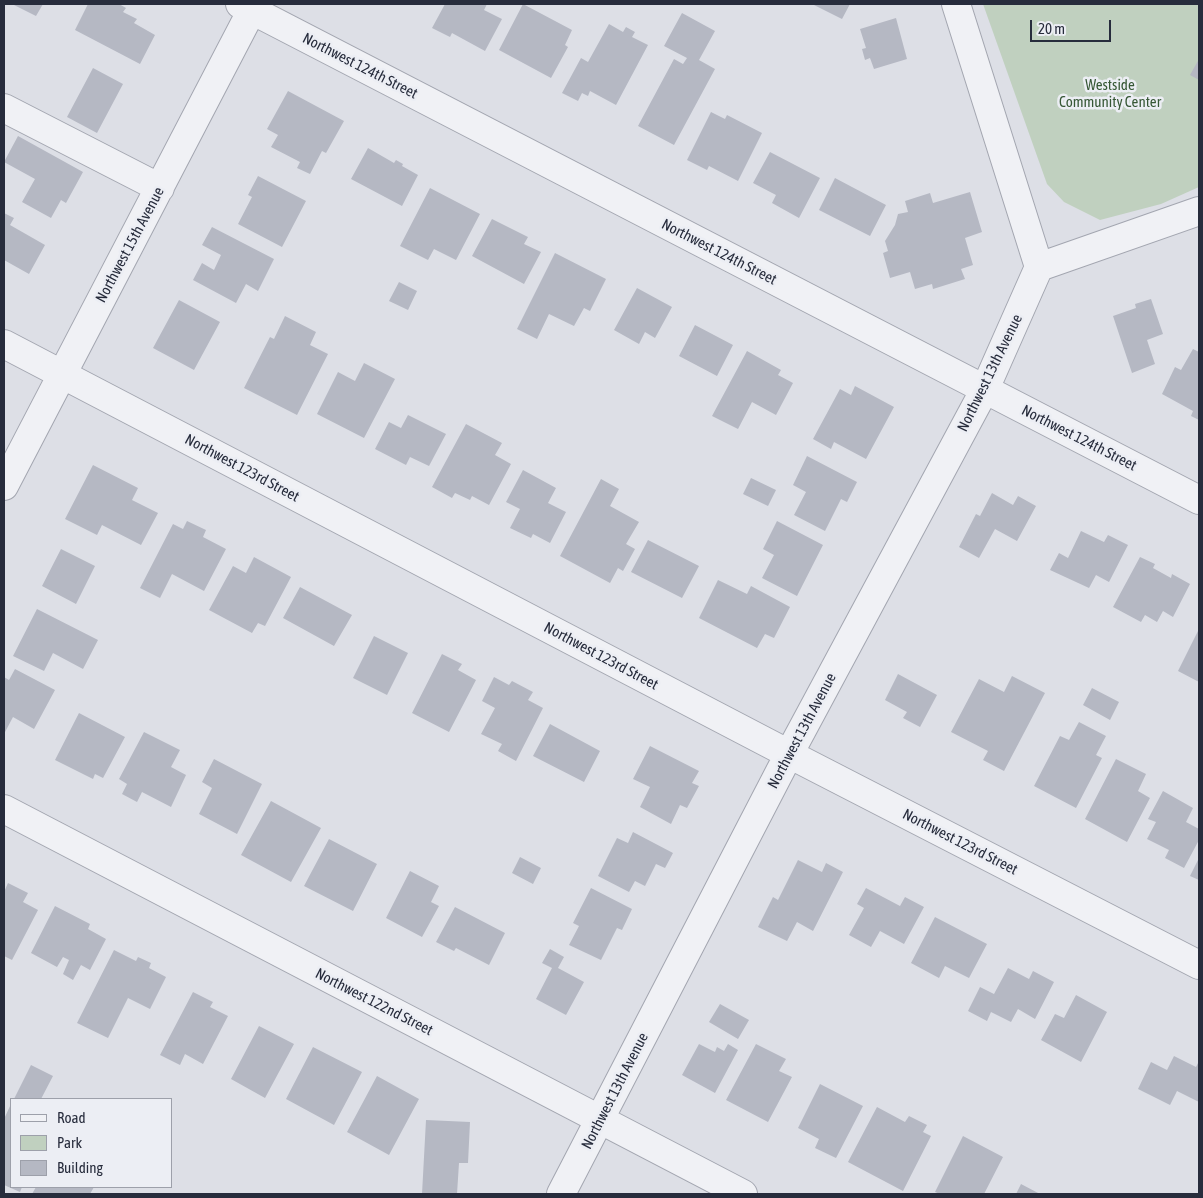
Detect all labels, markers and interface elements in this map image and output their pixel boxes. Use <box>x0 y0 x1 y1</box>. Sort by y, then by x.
scale bar <box>1033 10 1114 42</box>
text: 20 m <box>1038 20 1065 37</box>
street label: Northwest 124th Street <box>299 29 421 103</box>
park label: Westside Community Center <box>1059 76 1161 111</box>
street label: Northwest 15th Avenue <box>92 184 168 306</box>
street label: Northwest 124th Street <box>658 215 780 289</box>
street label: Northwest 13th Avenue <box>954 311 1026 435</box>
street label: Northwest 124th Street <box>1018 401 1140 475</box>
street label: Northwest 123rd Street <box>182 430 302 506</box>
street label: Northwest 123rd Street <box>541 618 661 694</box>
street label: Northwest 13th Avenue <box>764 670 840 792</box>
street label: Northwest 123rd Street <box>899 805 1021 879</box>
street label: Northwest 122nd Street <box>312 965 436 1039</box>
street label: Northwest 13th Avenue <box>578 1030 652 1152</box>
legend <box>10 1098 172 1188</box>
text: Road <box>57 1109 86 1126</box>
text: Park <box>57 1134 82 1151</box>
text: Building <box>57 1159 103 1176</box>

